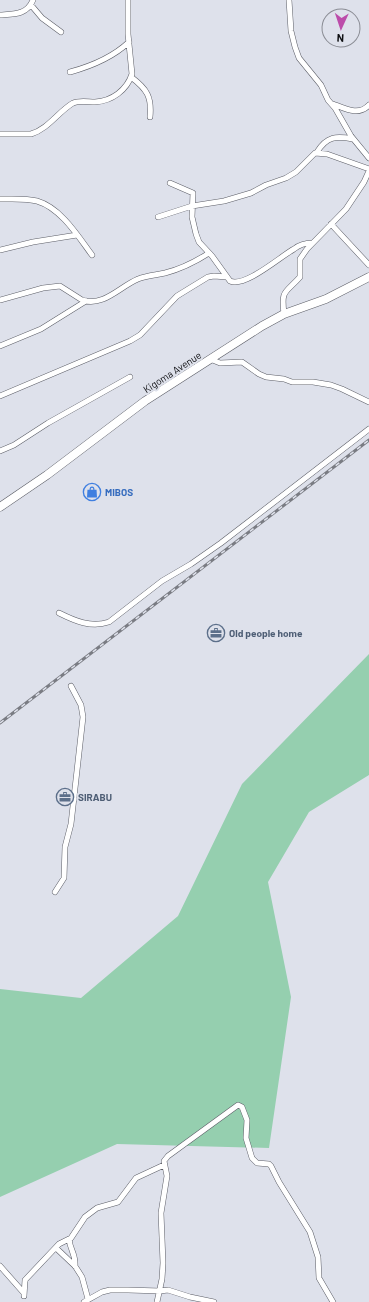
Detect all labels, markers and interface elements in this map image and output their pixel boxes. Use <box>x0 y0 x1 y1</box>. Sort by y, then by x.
north arrow <box>321 8 361 48</box>
text: N <box>336 32 344 45</box>
street label: Kigoma Avenue <box>141 349 203 395</box>
shop icon: MIBOS <box>82 482 102 502</box>
place label: MIBOS <box>105 486 133 498</box>
office icon: Old people home <box>206 623 226 643</box>
place label: Old people home <box>229 627 303 639</box>
office icon: SIRABU <box>55 787 75 807</box>
place label: SIRABU <box>78 791 112 803</box>

